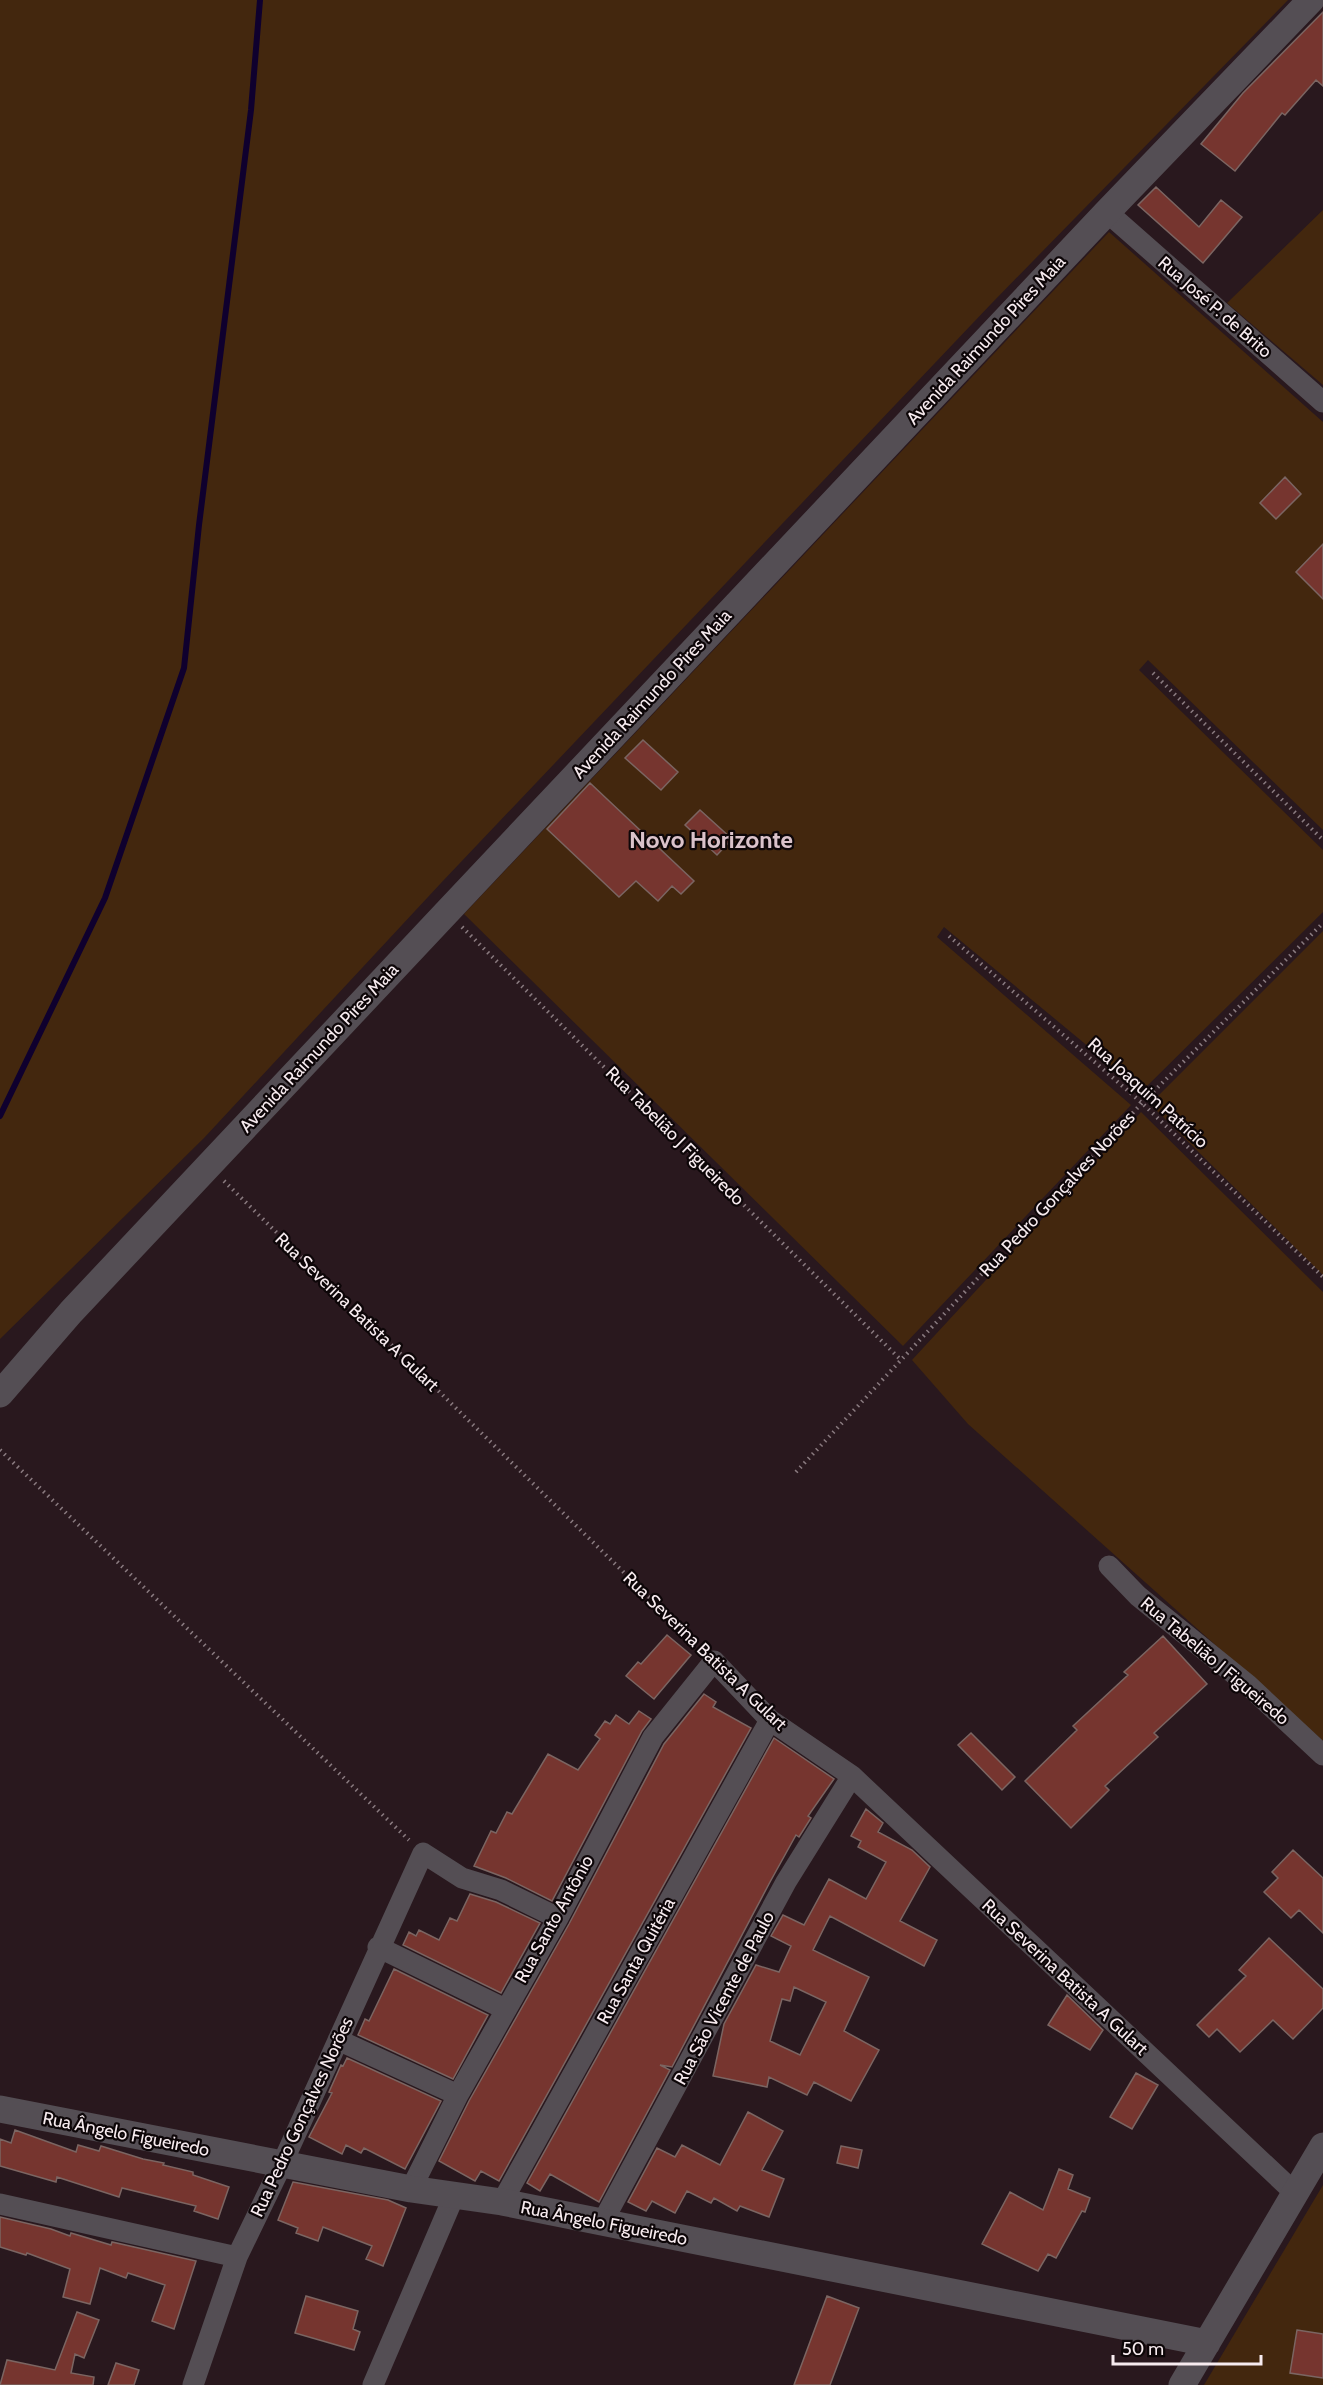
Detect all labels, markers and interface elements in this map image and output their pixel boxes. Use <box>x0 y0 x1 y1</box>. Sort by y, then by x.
street label: Avenida Raimundo Pires Maia <box>902 251 1070 429</box>
street label: Rua José P. de Brito <box>1154 252 1276 362</box>
street label: Avenida Raimundo Pires Maia <box>568 605 736 783</box>
district label: Novo Horizonte <box>629 825 793 854</box>
street label: Avenida Raimundo Pires Maia <box>235 959 403 1137</box>
street label: Rua Joaquim Patrício <box>1083 1033 1213 1153</box>
street label: Rua Tabelião J Figueiredo <box>601 1062 749 1210</box>
street label: Rua Pedro Gonçalves Norões <box>975 1107 1139 1281</box>
street label: Rua Severina Batista A Gulart <box>271 1228 443 1396</box>
street label: Rua Severina Batista A Gulart <box>619 1567 791 1735</box>
street label: Rua Tabelião J Figueiredo <box>1136 1592 1294 1730</box>
street label: Rua Santo Antônio <box>510 1851 598 1987</box>
street label: Rua Santa Quitéria <box>592 1894 680 2028</box>
street label: Rua Severina Batista A Gulart <box>977 1894 1153 2060</box>
street label: Rua São Vicente de Paulo <box>669 1907 779 2089</box>
street label: Rua Pedro Gonçalves Norões <box>246 2014 358 2220</box>
street label: Rua Ângelo Figueiredo <box>41 2107 211 2161</box>
street label: Rua Ângelo Figueiredo <box>519 2196 689 2250</box>
scale bar <box>1113 2328 1262 2366</box>
text: 50 m <box>1122 2338 1164 2360</box>

